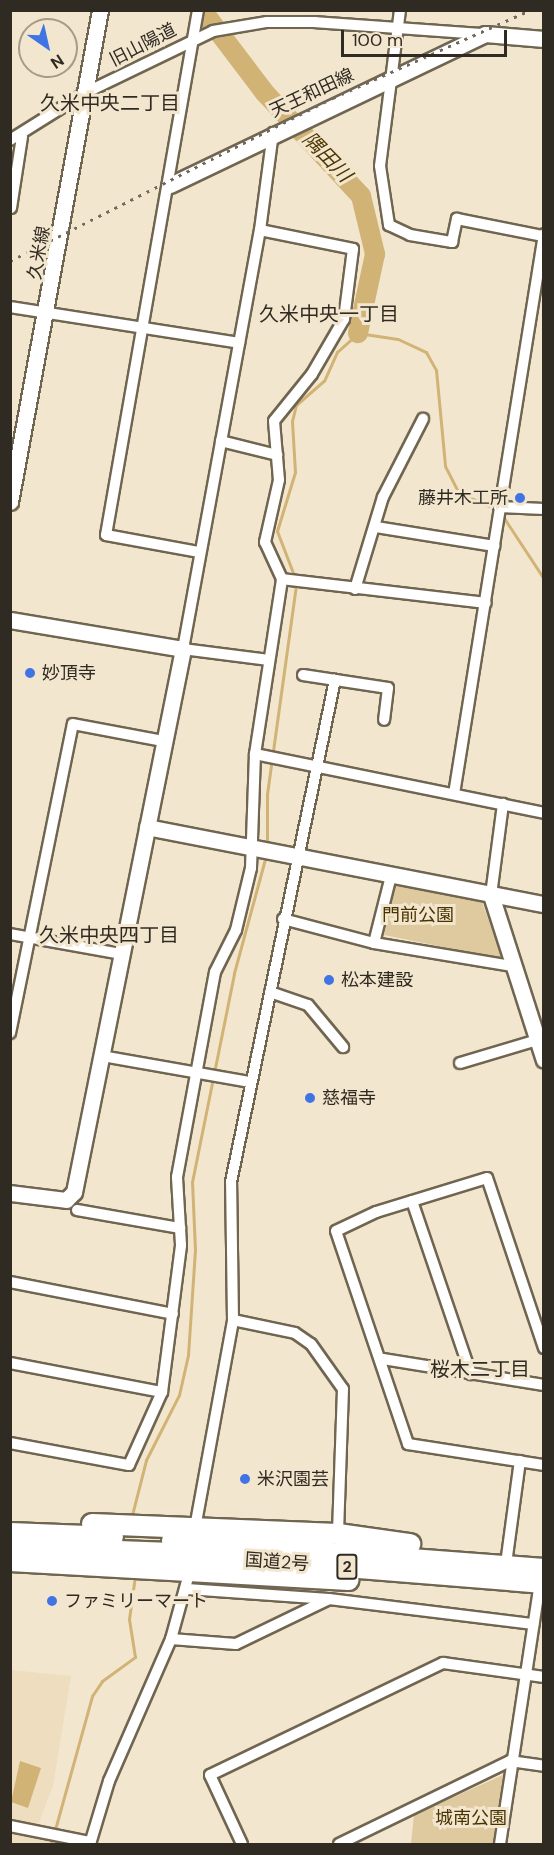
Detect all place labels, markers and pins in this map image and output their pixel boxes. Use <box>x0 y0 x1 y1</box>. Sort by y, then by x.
place label: 藤井木工所 <box>418 487 508 509</box>
marker: 藤井木工所 <box>513 491 527 505</box>
place label: 妙頂寺 <box>42 662 96 684</box>
marker: 妙頂寺 <box>23 666 37 680</box>
place label: 松本建設 <box>341 969 413 991</box>
marker: 松本建設 <box>322 973 336 987</box>
place label: 慈福寺 <box>322 1087 376 1109</box>
marker: 慈福寺 <box>303 1091 317 1105</box>
place label: 米沢園芸 <box>257 1468 329 1490</box>
marker: 米沢園芸 <box>238 1472 252 1486</box>
place label: ファミリーマート <box>64 1590 208 1612</box>
marker: ファミリーマート <box>45 1594 59 1608</box>

